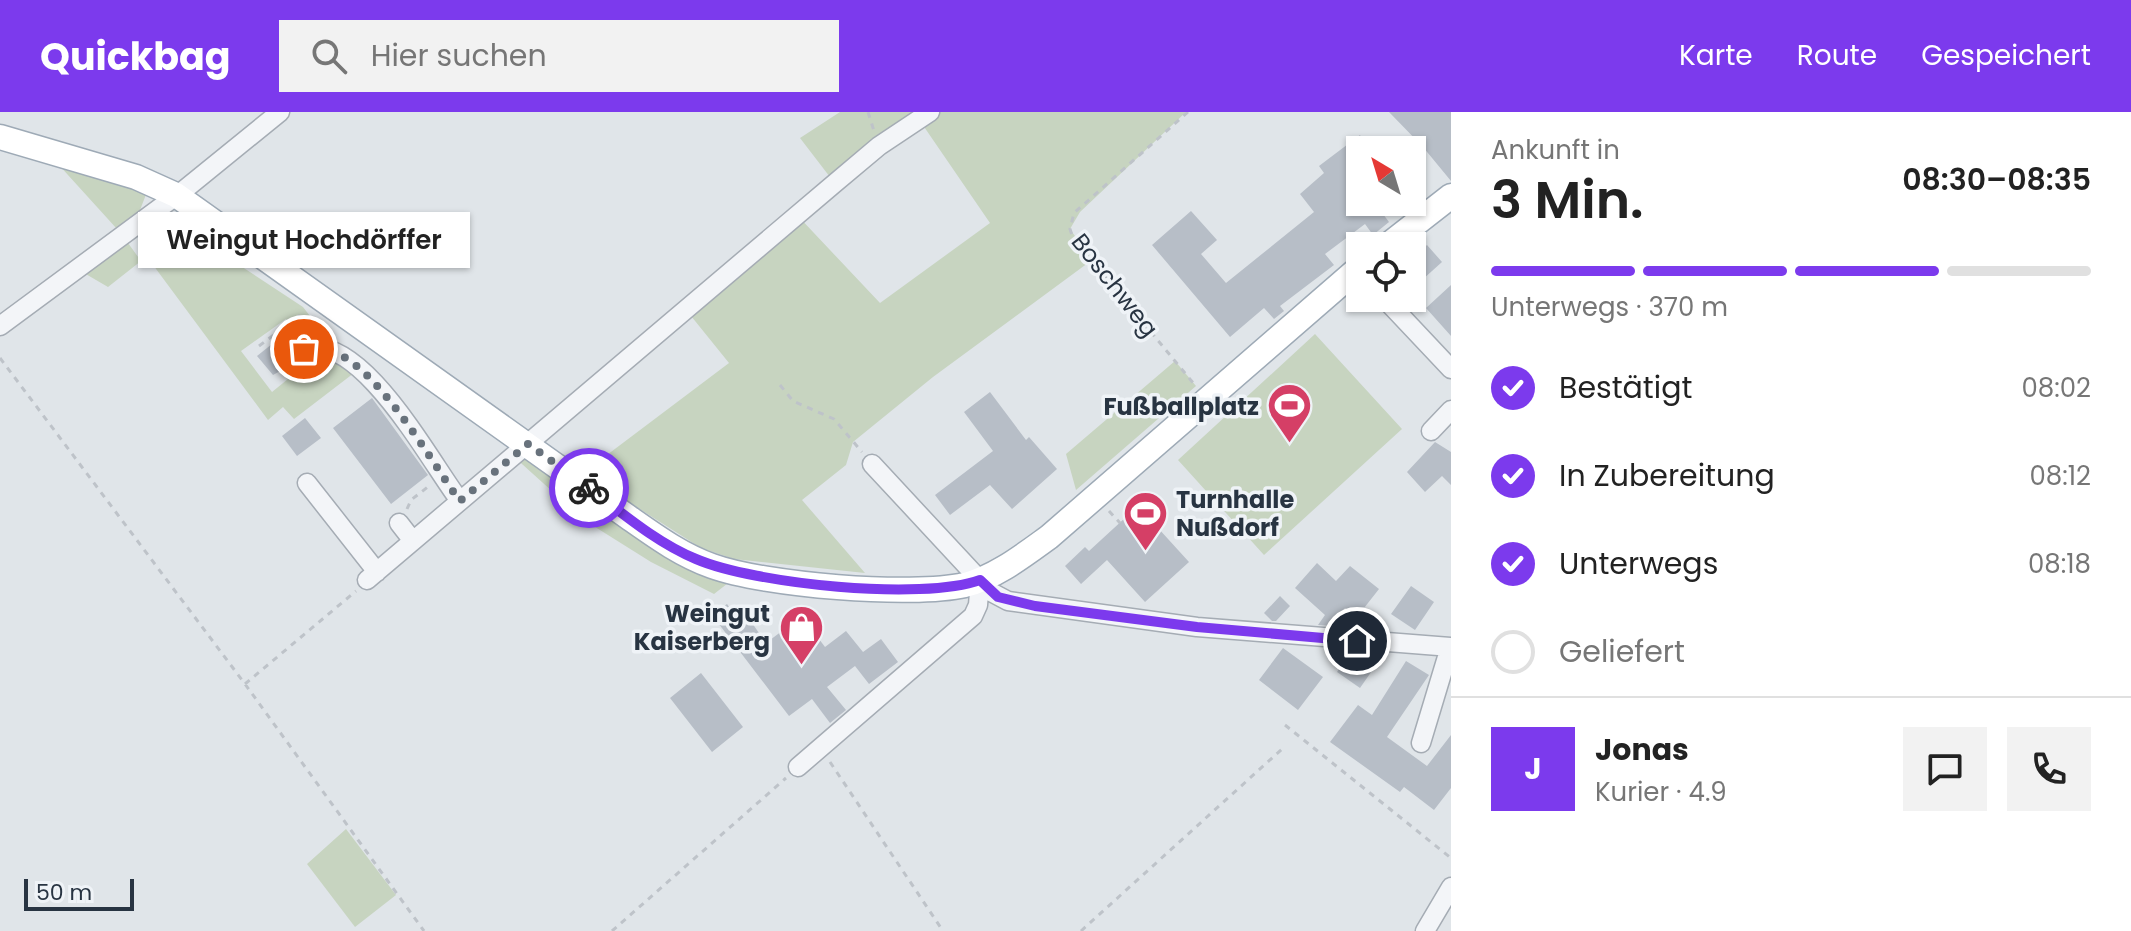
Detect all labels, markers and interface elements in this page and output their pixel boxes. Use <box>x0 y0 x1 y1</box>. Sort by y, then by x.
search box <box>279 20 839 92</box>
text: Quickbag <box>40 30 231 83</box>
icon: search <box>307 34 351 78</box>
text: Hier suchen <box>371 34 547 77</box>
text: Karte <box>1679 36 1753 75</box>
text: Route <box>1797 36 1877 75</box>
text: Gespeichert <box>1921 36 2091 75</box>
text: Ankunft in <box>1491 132 1620 168</box>
north arrow <box>1346 136 1426 216</box>
map controls <box>1346 136 1426 312</box>
text: 08:30–08:35 <box>1902 158 2091 201</box>
text: 3 Min. <box>1491 163 1644 236</box>
callout: Weingut Hochdörffer <box>138 213 470 269</box>
text: Weingut Hochdörffer <box>166 222 442 258</box>
street label: Boschweg <box>1064 226 1166 344</box>
button: locate <box>1346 232 1426 312</box>
text: Unterwegs · 370 m <box>1491 289 1728 325</box>
pin <box>270 315 338 383</box>
icon: bag <box>282 327 326 371</box>
icon: check <box>1491 366 1535 410</box>
text: Bestätigt <box>1559 366 1692 409</box>
text: 08:02 <box>2021 370 2091 406</box>
sports icon: Fußballplatz <box>1266 382 1314 445</box>
place label: Fußballplatz <box>1103 390 1259 423</box>
courier <box>549 448 629 528</box>
icon: check <box>1491 454 1535 498</box>
text: In Zubereitung <box>1559 454 1775 497</box>
text: 08:12 <box>2029 458 2091 494</box>
icon: bike <box>567 466 611 510</box>
place label: Turnhalle Nußdorf <box>1176 483 1294 544</box>
sports icon: Turnhalle Nußdorf <box>1121 489 1169 552</box>
icon: check <box>1491 542 1535 586</box>
text: Unterwegs <box>1559 542 1718 585</box>
text: 08:18 <box>2028 546 2091 582</box>
place label: Weingut Kaiserberg <box>634 597 770 658</box>
shop icon: Weingut Kaiserberg <box>777 603 825 666</box>
pin <box>1323 607 1391 675</box>
icon: home <box>1335 619 1379 663</box>
text: Geliefert <box>1559 630 1685 673</box>
button: chat <box>1903 727 1987 811</box>
button: phone <box>2007 727 2091 811</box>
text: Jonas <box>1595 728 1689 771</box>
text: J <box>1524 747 1542 790</box>
text: Kurier · 4.9 <box>1595 774 1727 810</box>
scale bar <box>24 875 134 911</box>
text: 50 m <box>36 877 92 908</box>

